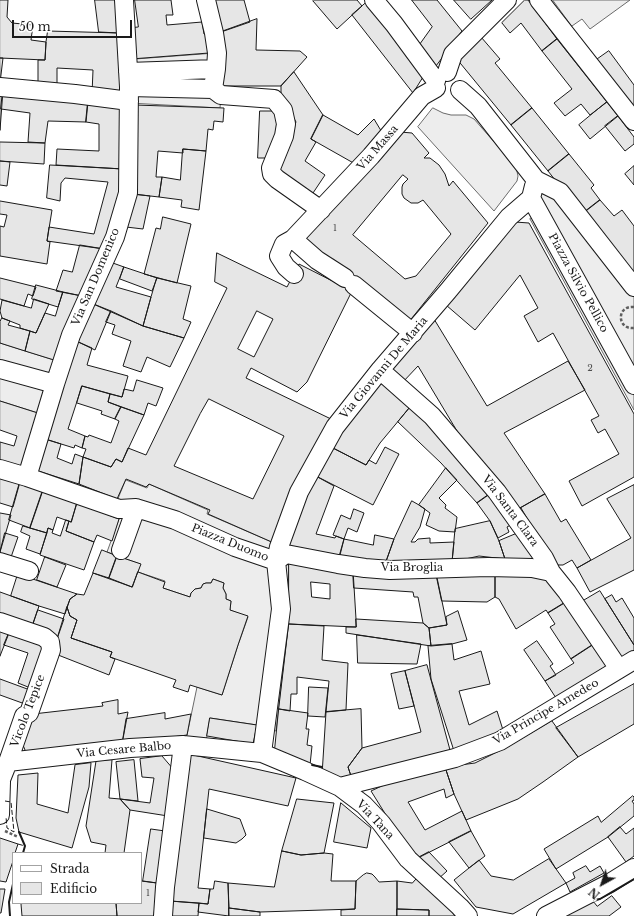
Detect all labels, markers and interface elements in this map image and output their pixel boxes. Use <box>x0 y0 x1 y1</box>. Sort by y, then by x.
scale bar <box>14 12 134 38</box>
text: 50 m <box>19 19 51 34</box>
street label: Via Massa <box>355 123 401 173</box>
house number: 1 <box>333 223 337 233</box>
street label: Via San Domenico <box>69 226 123 328</box>
street label: Piazza Silvio Pellico <box>545 231 611 335</box>
street label: Via Giovanni De Maria <box>338 314 430 422</box>
house number: 2 <box>587 363 593 373</box>
street label: Via Santa Clara <box>479 473 541 549</box>
street label: Piazza Duomo <box>189 521 271 565</box>
street label: Via Broglia <box>381 561 443 575</box>
street label: Vicolo Tepice <box>8 673 48 749</box>
street label: Via Principe Amedeo <box>491 676 601 748</box>
street label: Via Cesare Balbo <box>76 739 172 761</box>
street label: Via Tana <box>353 798 397 842</box>
legend <box>12 852 142 904</box>
text: Strada <box>50 861 89 876</box>
north arrow <box>582 864 622 904</box>
text: Edificio <box>50 881 97 896</box>
text: N <box>586 885 603 902</box>
house number: 1 <box>146 888 150 898</box>

